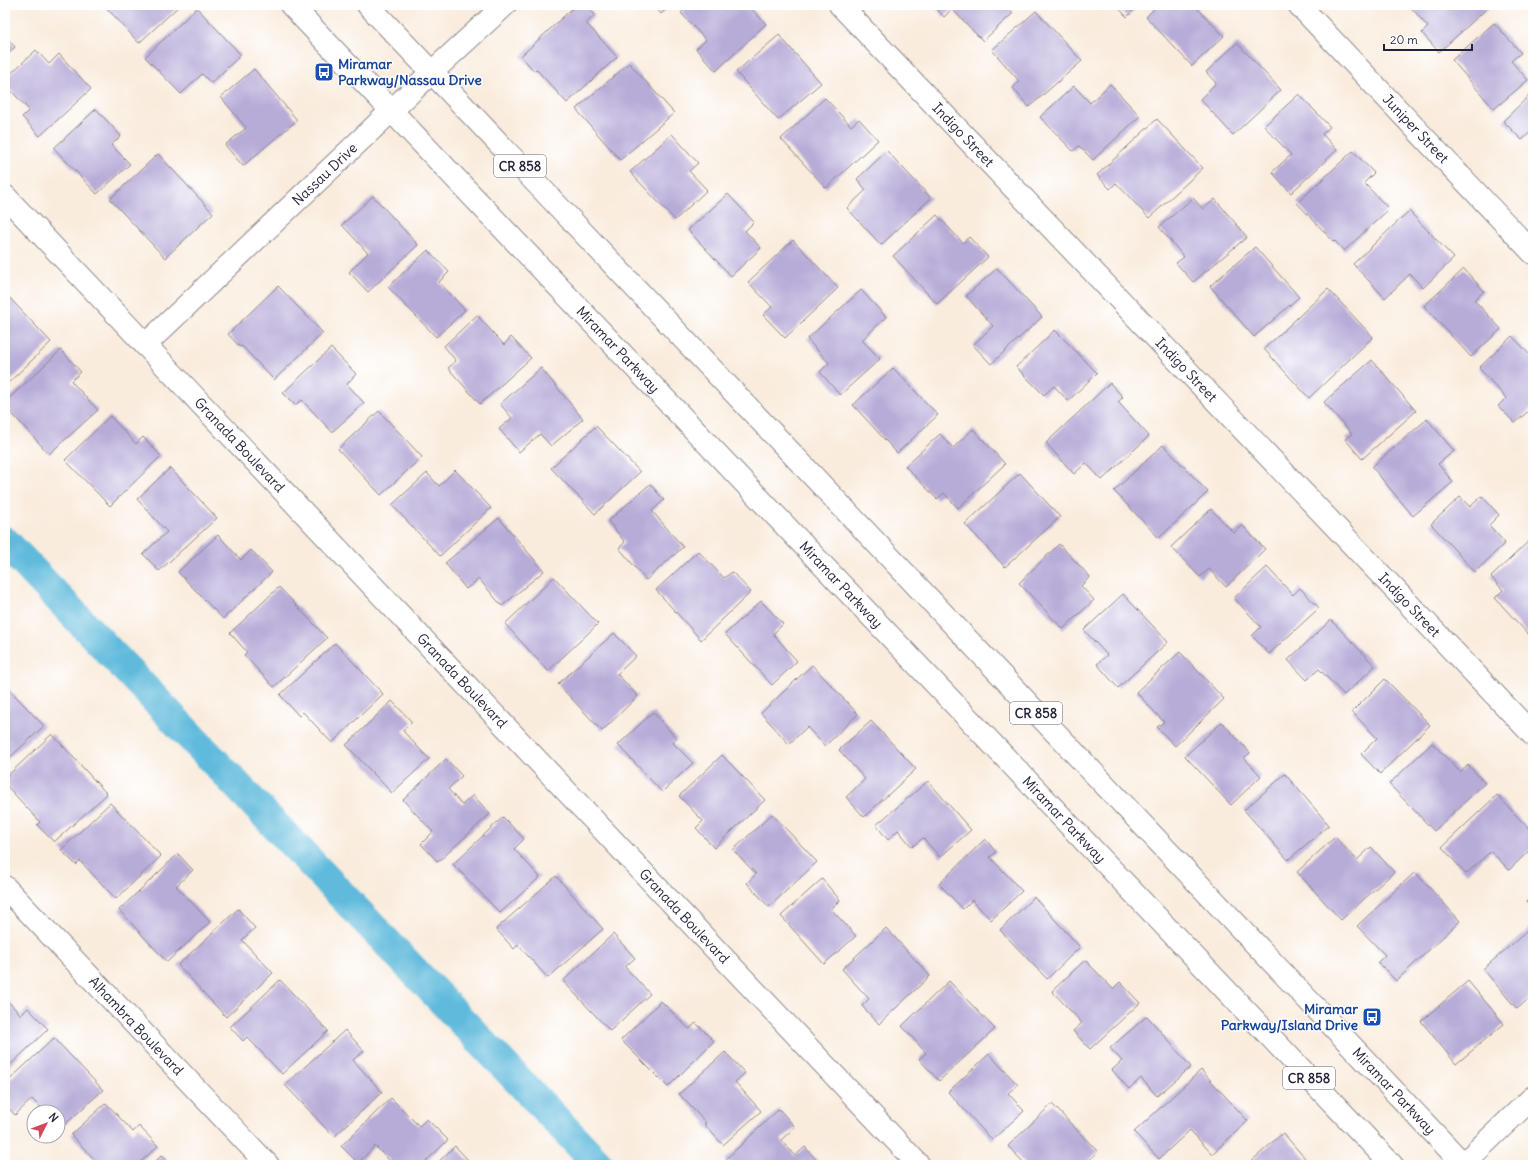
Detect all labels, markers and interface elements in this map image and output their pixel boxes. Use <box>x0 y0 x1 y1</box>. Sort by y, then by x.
scale bar <box>1384 26 1472 52</box>
text: 20 m <box>1390 32 1418 47</box>
place label: Miramar Parkway/Nassau Drive <box>338 55 482 89</box>
bus stop icon: Miramar Parkway/Nassau Drive <box>313 61 335 83</box>
street label: Juniper Street <box>1379 90 1453 167</box>
street label: Indigo Street <box>929 99 998 171</box>
street label: Nassau Drive <box>288 139 361 209</box>
road number: CR 858 <box>494 155 546 177</box>
street label: Miramar Parkway <box>573 302 663 397</box>
street label: Indigo Street <box>1152 334 1221 406</box>
street label: Granada Boulevard <box>191 394 289 496</box>
street label: Miramar Parkway <box>796 537 887 632</box>
street label: Indigo Street <box>1375 569 1444 641</box>
street label: Granada Boulevard <box>413 629 511 732</box>
road number: CR 858 <box>1010 702 1062 724</box>
street label: Miramar Parkway <box>1019 772 1110 867</box>
street label: Granada Boulevard <box>635 865 733 967</box>
street label: Alhambra Boulevard <box>85 972 187 1079</box>
place label: Miramar Parkway/Island Drive <box>1221 1000 1358 1034</box>
bus stop icon: Miramar Parkway/Island Drive <box>1361 1006 1383 1028</box>
street label: Miramar Parkway <box>1349 1044 1439 1138</box>
road number: CR 858 <box>1283 1067 1335 1089</box>
north arrow <box>26 1104 66 1144</box>
text: N <box>46 1110 61 1125</box>

